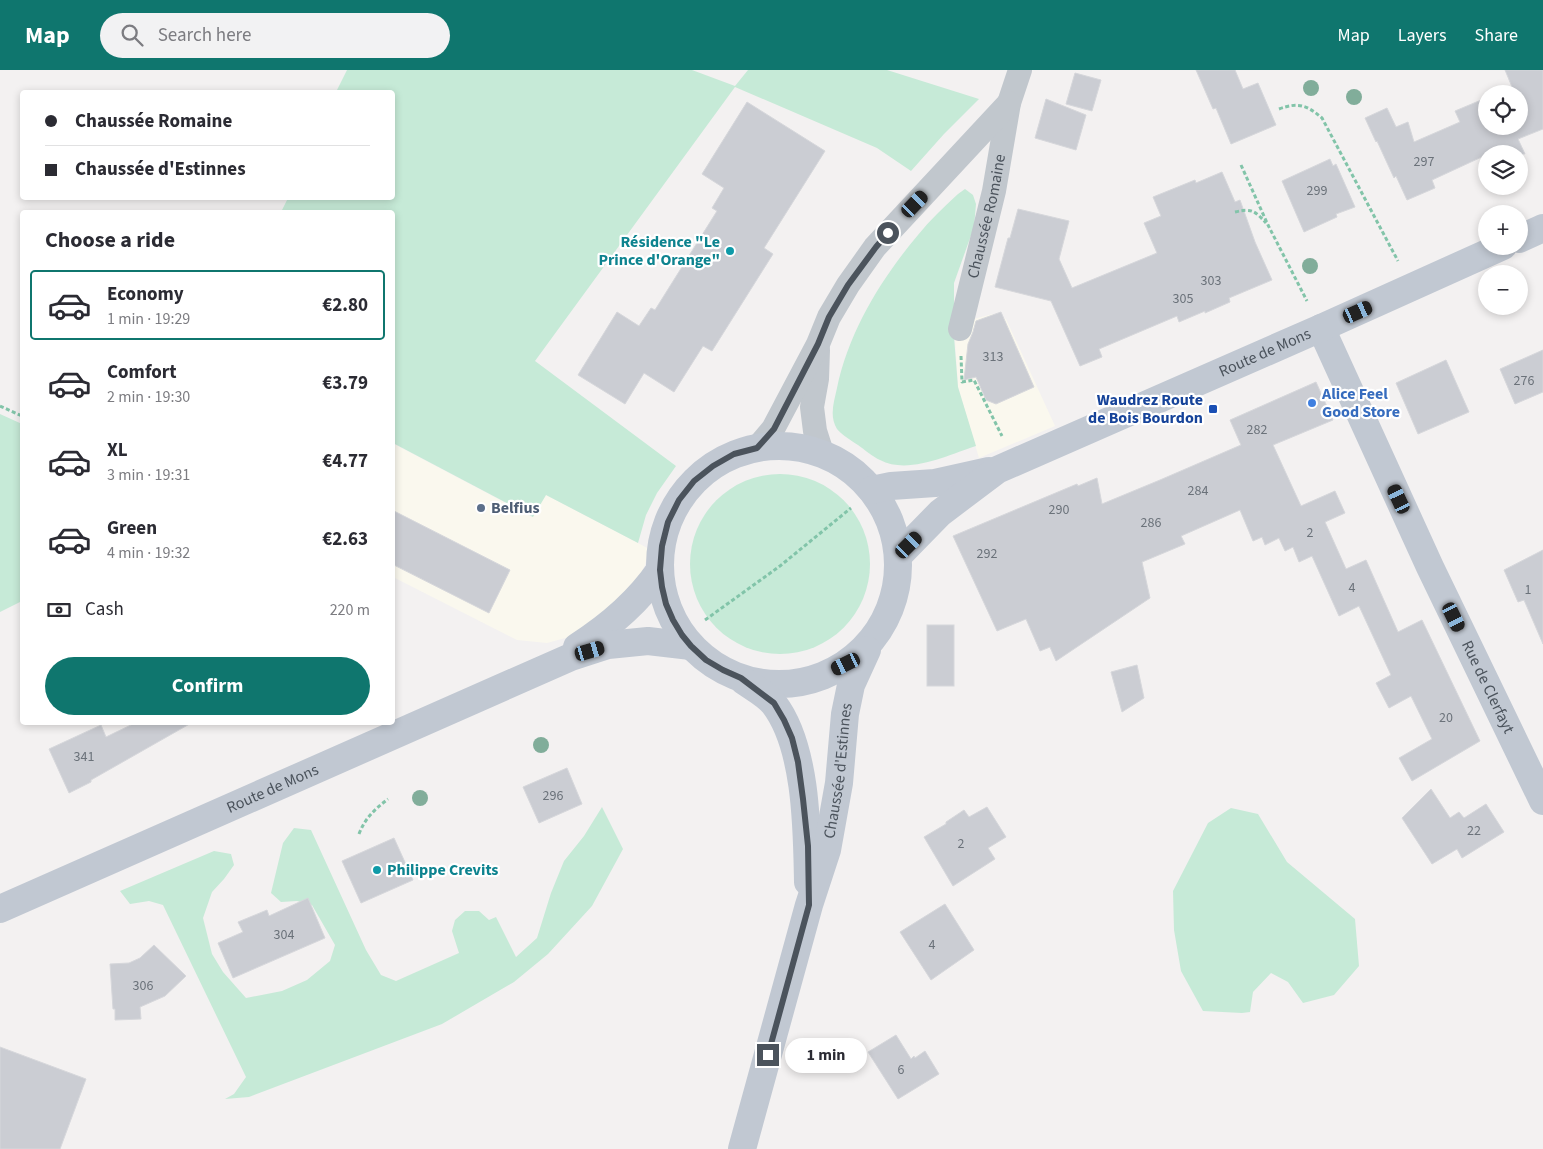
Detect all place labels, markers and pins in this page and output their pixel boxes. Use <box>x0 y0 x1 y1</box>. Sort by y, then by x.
place label: Résidence "Le Prince d'Orange" <box>598 231 720 271</box>
marker: Résidence "Le Prince d'Orange" <box>724 245 736 257</box>
place label: Alice Feel Good Store <box>1321 383 1400 423</box>
place label: Waudrez Route de Bois Bourdon <box>1088 389 1203 429</box>
marker: Alice Feel Good Store <box>1306 397 1318 409</box>
marker: Waudrez Route de Bois Bourdon <box>1207 403 1219 415</box>
place label: Belfius <box>491 497 540 519</box>
marker: Belfius <box>475 502 487 514</box>
place label: Philippe Crevits <box>387 859 498 881</box>
marker: Philippe Crevits <box>371 864 383 876</box>

